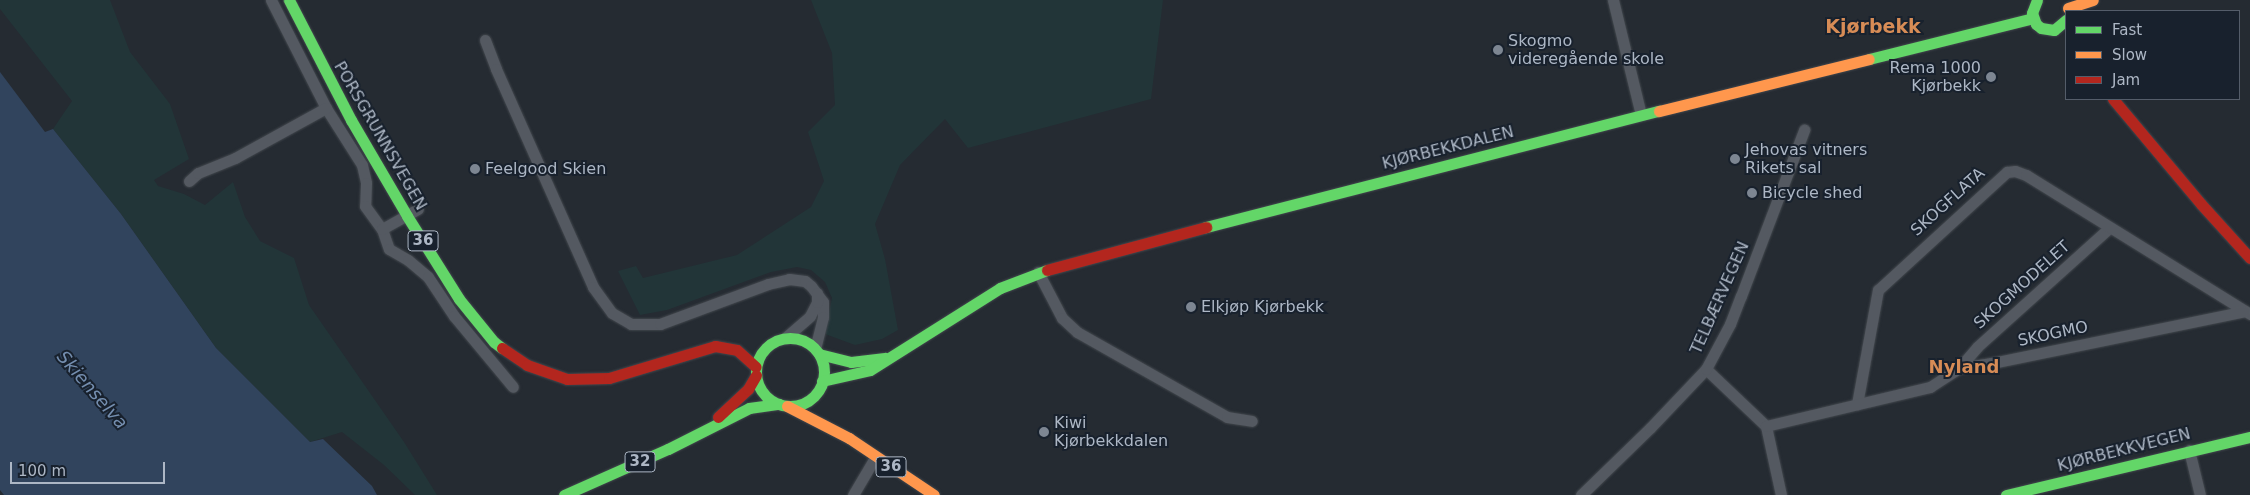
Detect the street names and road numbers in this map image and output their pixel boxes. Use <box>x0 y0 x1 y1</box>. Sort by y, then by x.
street label: PORSGRUNNSVEGEN <box>330 58 430 214</box>
street label: KJØRBEKKDALEN <box>1380 122 1516 174</box>
street label: SKOGFLATA <box>1907 164 1989 240</box>
road number: 36 <box>407 228 439 254</box>
street label: SKOGMODELET <box>1970 237 2074 333</box>
street label: TELBÆRVEGEN <box>1687 239 1753 357</box>
street label: SKOGMO <box>2016 317 2090 351</box>
street label: KJØRBEKKVEGEN <box>2055 424 2193 476</box>
road number: 32 <box>624 450 656 474</box>
road number: 36 <box>875 454 907 480</box>

